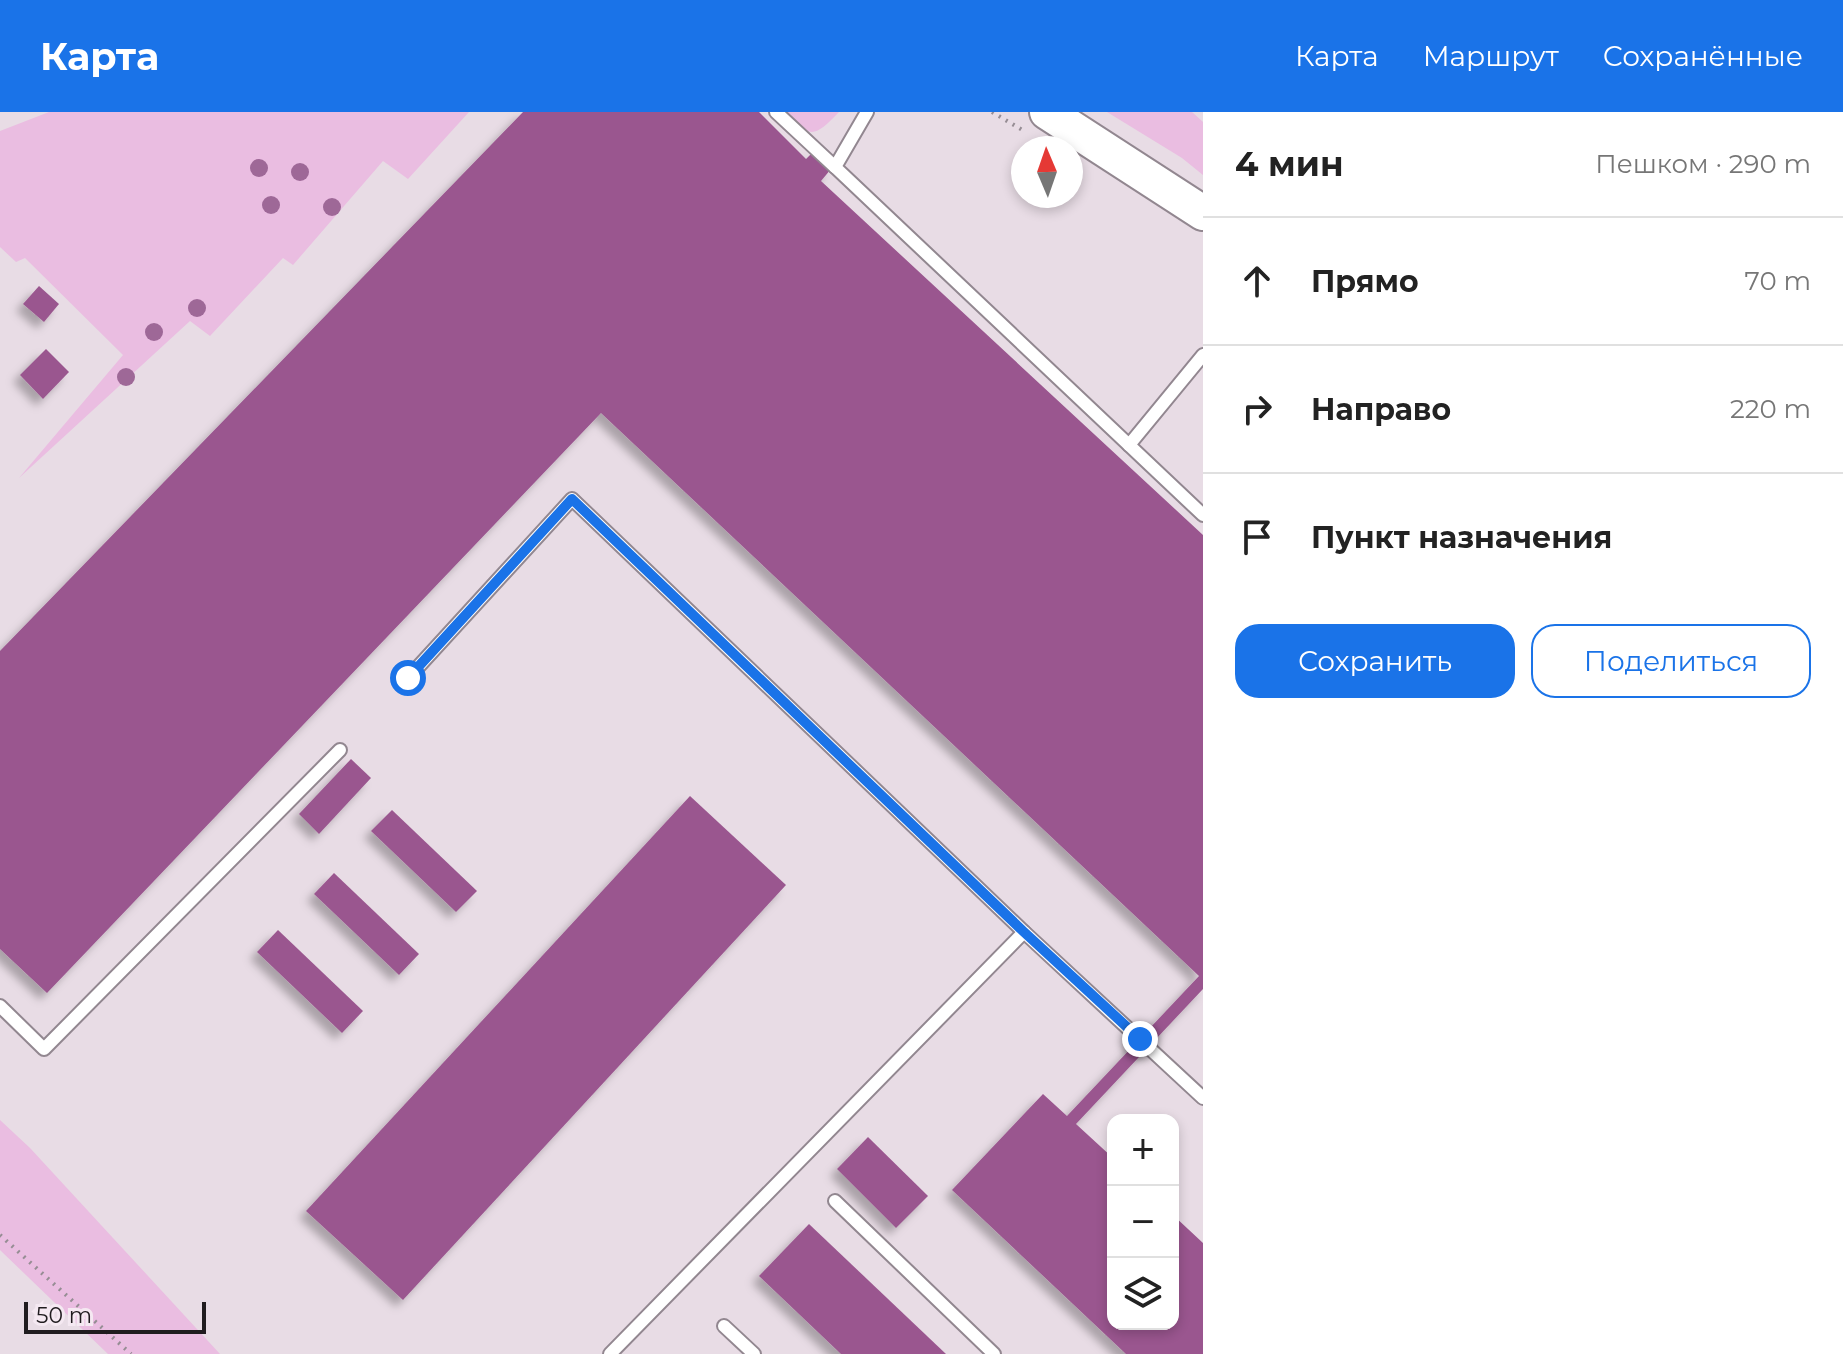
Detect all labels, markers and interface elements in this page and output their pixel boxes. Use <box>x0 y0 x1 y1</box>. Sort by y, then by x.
text: Карта <box>40 33 159 80</box>
text: Карта <box>1295 39 1379 73</box>
text: Маршрут <box>1423 39 1559 73</box>
text: Сохранённые <box>1603 39 1803 73</box>
north arrow <box>1011 136 1083 208</box>
text: 4 мин <box>1235 143 1344 185</box>
text: Пешком · 290 m <box>1595 148 1811 180</box>
icon: ahead <box>1235 259 1279 303</box>
text: Прямо <box>1311 263 1419 300</box>
text: 70 m <box>1745 265 1811 297</box>
icon: right <box>1235 387 1279 431</box>
text: Направо <box>1311 391 1451 428</box>
text: 220 m <box>1730 393 1811 425</box>
icon: arrive <box>1235 515 1279 559</box>
text: Пункт назначения <box>1311 519 1612 556</box>
button: Сохранить <box>1235 624 1515 698</box>
button: Поделиться <box>1531 624 1811 698</box>
route start <box>390 660 426 696</box>
route end <box>1122 1021 1158 1057</box>
map controls <box>1107 1114 1179 1330</box>
button: + <box>1107 1114 1179 1186</box>
button: − <box>1107 1186 1179 1258</box>
button: layers <box>1107 1258 1179 1330</box>
scale bar <box>24 1298 206 1334</box>
text: 50 m <box>36 1302 92 1329</box>

